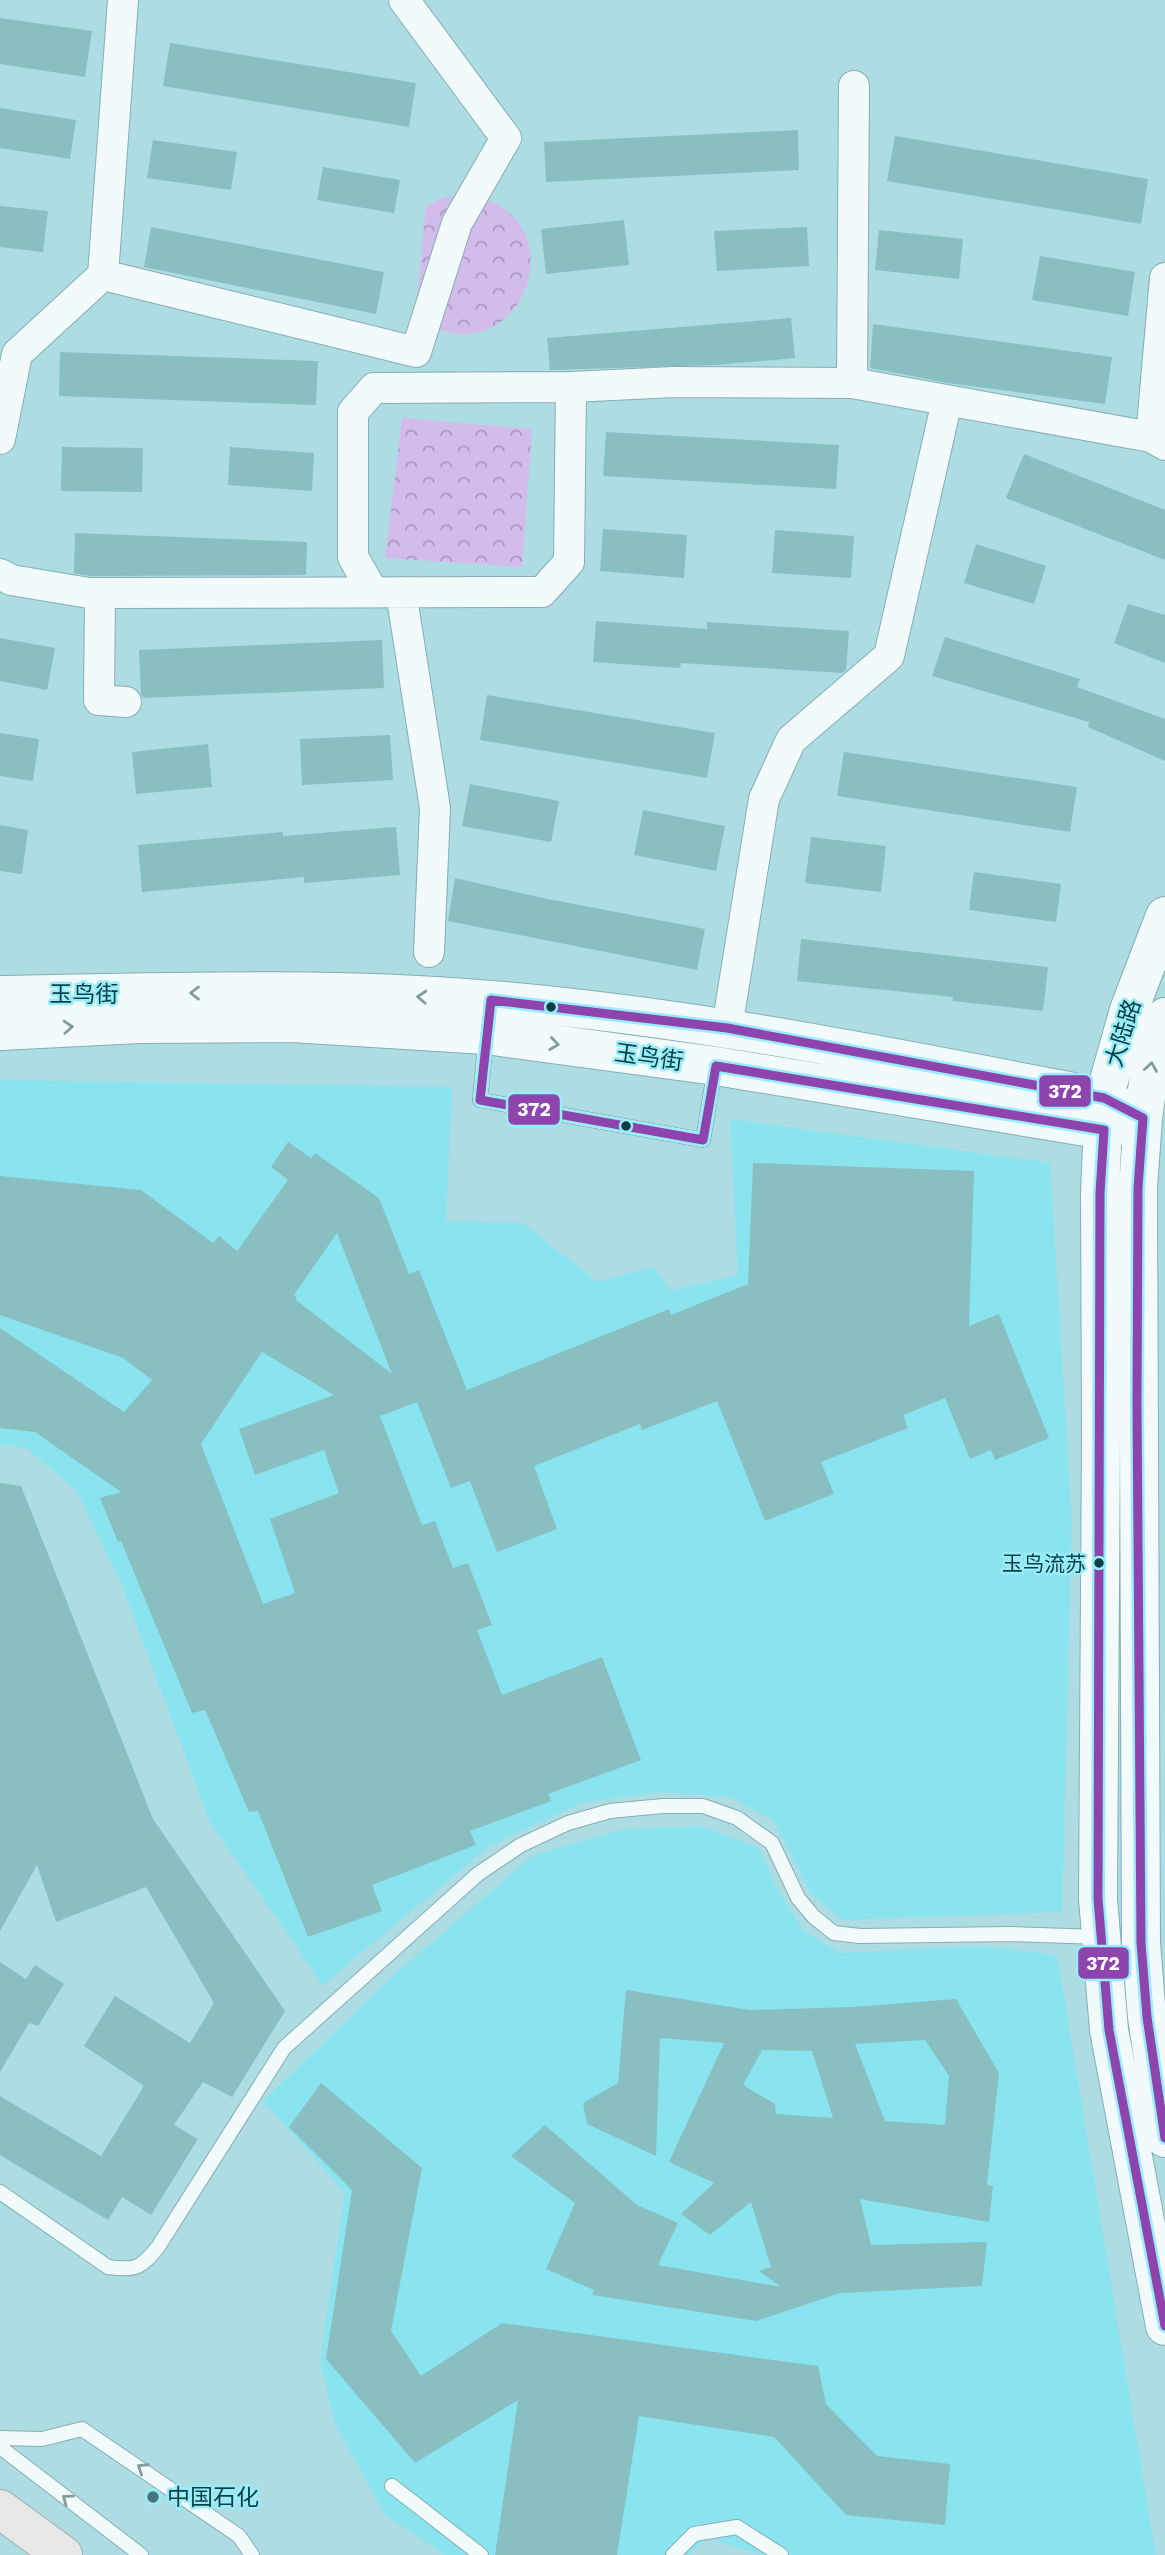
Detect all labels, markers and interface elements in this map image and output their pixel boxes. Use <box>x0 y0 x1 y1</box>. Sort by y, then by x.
street label: 玉鸟街 <box>50 981 119 1008</box>
one-way arrow <box>189 985 200 1001</box>
one-way arrow <box>417 989 428 1004</box>
street label: 大陆路 <box>1100 996 1146 1070</box>
unlabelled marker <box>544 1000 558 1014</box>
one-way arrow <box>63 1020 74 1035</box>
one-way arrow <box>548 1037 560 1052</box>
street label: 玉鸟街 <box>613 1039 685 1076</box>
one-way arrow <box>1143 1061 1158 1073</box>
line badge: 372 <box>1038 1074 1092 1108</box>
text: 372 <box>1048 1080 1082 1103</box>
line badge: 372 <box>507 1093 561 1126</box>
text: 372 <box>517 1098 551 1121</box>
unlabelled marker <box>619 1119 633 1133</box>
place label: 玉鸟流苏 <box>1002 1551 1086 1576</box>
marker: 玉鸟流苏 <box>1092 1556 1106 1570</box>
line badge: 372 <box>1077 1946 1130 1980</box>
text: 372 <box>1086 1952 1120 1975</box>
one-way arrow <box>136 2463 149 2476</box>
place label: 中国石化 <box>167 2484 259 2511</box>
marker: 中国石化 <box>145 2489 161 2505</box>
one-way arrow <box>63 2494 75 2507</box>

